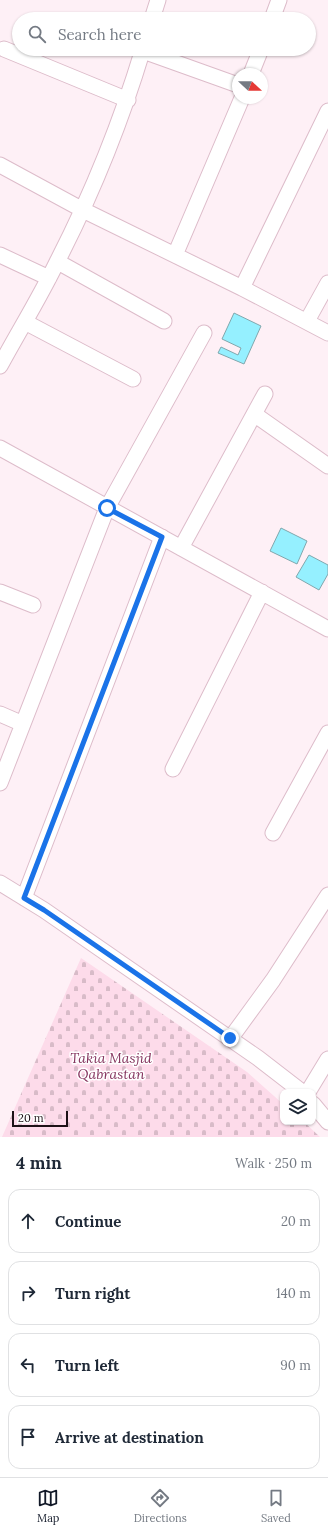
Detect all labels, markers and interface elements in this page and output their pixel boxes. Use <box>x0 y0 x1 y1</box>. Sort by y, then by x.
search box <box>12 12 316 56</box>
icon: search <box>26 23 48 45</box>
text: Search here <box>58 25 141 44</box>
north arrow <box>232 68 268 104</box>
route start <box>98 499 116 517</box>
route end <box>221 1029 239 1047</box>
park label: Takia Masjid Qabrastan <box>70 1049 152 1083</box>
map controls <box>280 1089 316 1125</box>
button: layers <box>280 1089 316 1125</box>
scale bar <box>12 1109 68 1128</box>
text: 20 m <box>18 1111 43 1125</box>
text: 4 min <box>16 1152 62 1174</box>
text: Walk · 250 m <box>235 1155 312 1172</box>
icon: ahead <box>17 1210 39 1232</box>
text: Continue <box>55 1212 121 1231</box>
text: 20 m <box>281 1213 311 1230</box>
icon: right <box>17 1282 39 1304</box>
text: Turn right <box>55 1284 131 1303</box>
text: 140 m <box>276 1285 311 1302</box>
icon: left <box>17 1354 39 1376</box>
text: Turn left <box>55 1356 119 1375</box>
text: 90 m <box>280 1357 311 1374</box>
icon: arrive <box>17 1426 39 1448</box>
text: Arrive at destination <box>55 1428 204 1447</box>
tab: Map <box>37 1487 59 1525</box>
tab: Directions <box>134 1487 187 1525</box>
tab: Saved <box>261 1487 291 1525</box>

